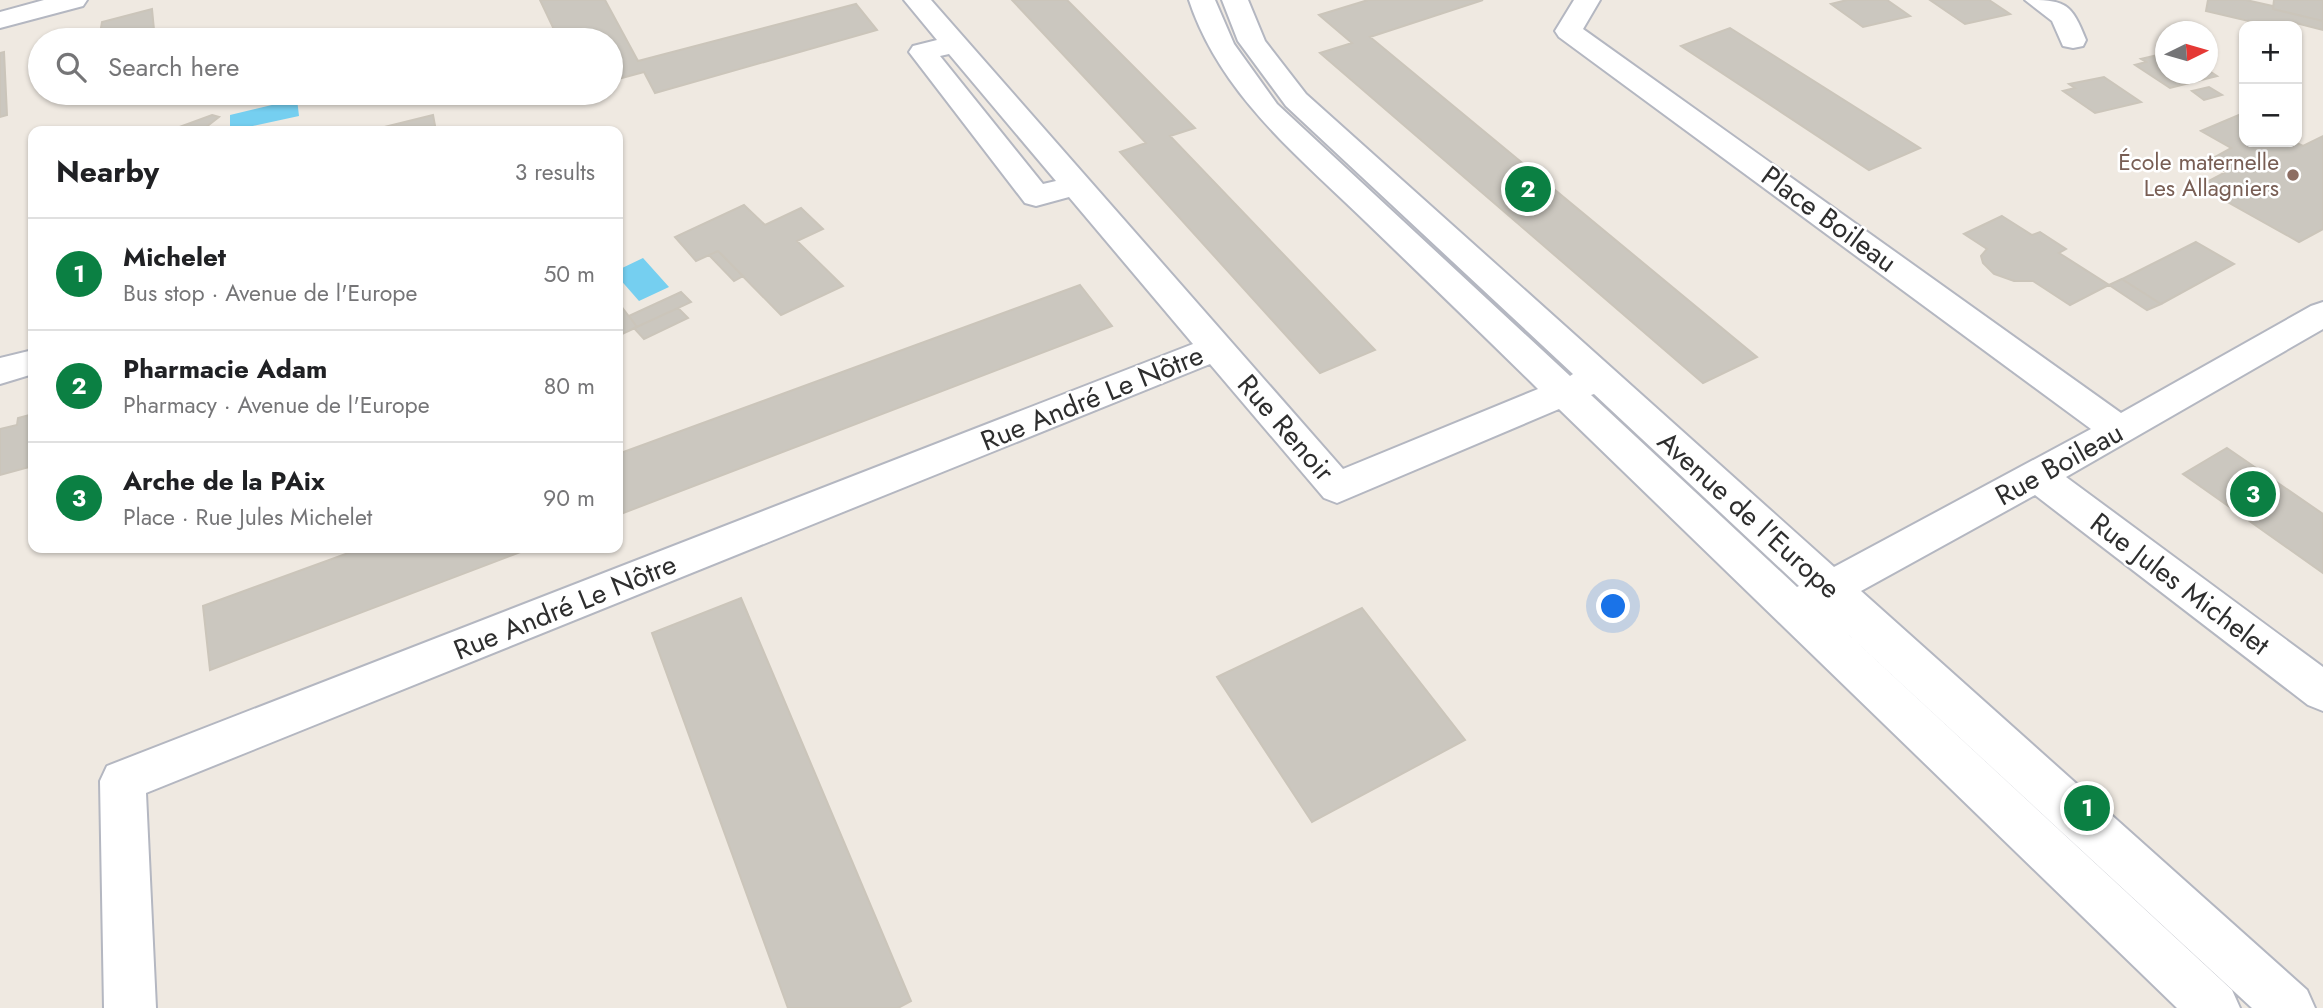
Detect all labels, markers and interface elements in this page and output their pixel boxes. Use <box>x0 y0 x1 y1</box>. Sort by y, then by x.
north arrow <box>2155 21 2218 84</box>
map controls <box>2239 21 2302 147</box>
button: + <box>2239 21 2302 84</box>
search box <box>28 28 623 105</box>
icon: search <box>52 48 90 86</box>
text: Search here <box>108 48 240 86</box>
button: − <box>2239 84 2302 147</box>
place label: École maternelle Les Allagniers <box>2118 145 2279 205</box>
text: Nearby <box>56 150 159 193</box>
text: 3 results <box>515 155 595 189</box>
street label: Place Boileau <box>1753 156 1905 282</box>
pin: 2 <box>1505 163 1551 215</box>
marker: École maternelle Les Allagniers <box>2285 167 2301 183</box>
text: Michelet <box>123 238 226 276</box>
text: 1 <box>73 257 85 291</box>
text: 50 m <box>543 257 595 291</box>
text: Bus stop · Avenue de l'Europe <box>123 276 417 310</box>
street label: Rue André Le Nôtre <box>974 335 1210 461</box>
text: Pharmacie Adam <box>123 350 327 388</box>
street label: Rue Renoir <box>1228 365 1344 491</box>
text: 2 <box>71 369 87 403</box>
text: 80 m <box>544 369 595 403</box>
text: Pharmacy · Avenue de l'Europe <box>123 388 429 422</box>
street label: Rue Boileau <box>1988 412 2130 516</box>
street label: Avenue de l'Europe <box>1648 422 1850 608</box>
text: Arche de la PAix <box>123 462 325 500</box>
pin: 3 <box>2230 468 2276 520</box>
text: 3 <box>72 481 86 515</box>
text: 90 m <box>543 481 595 515</box>
text: Place · Rue Jules Michelet <box>123 500 372 534</box>
street label: Rue Jules Michelet <box>2082 503 2278 665</box>
street label: Rue André Le Nôtre <box>447 544 683 670</box>
your location <box>1596 589 1630 623</box>
pin: 1 <box>2064 782 2110 834</box>

